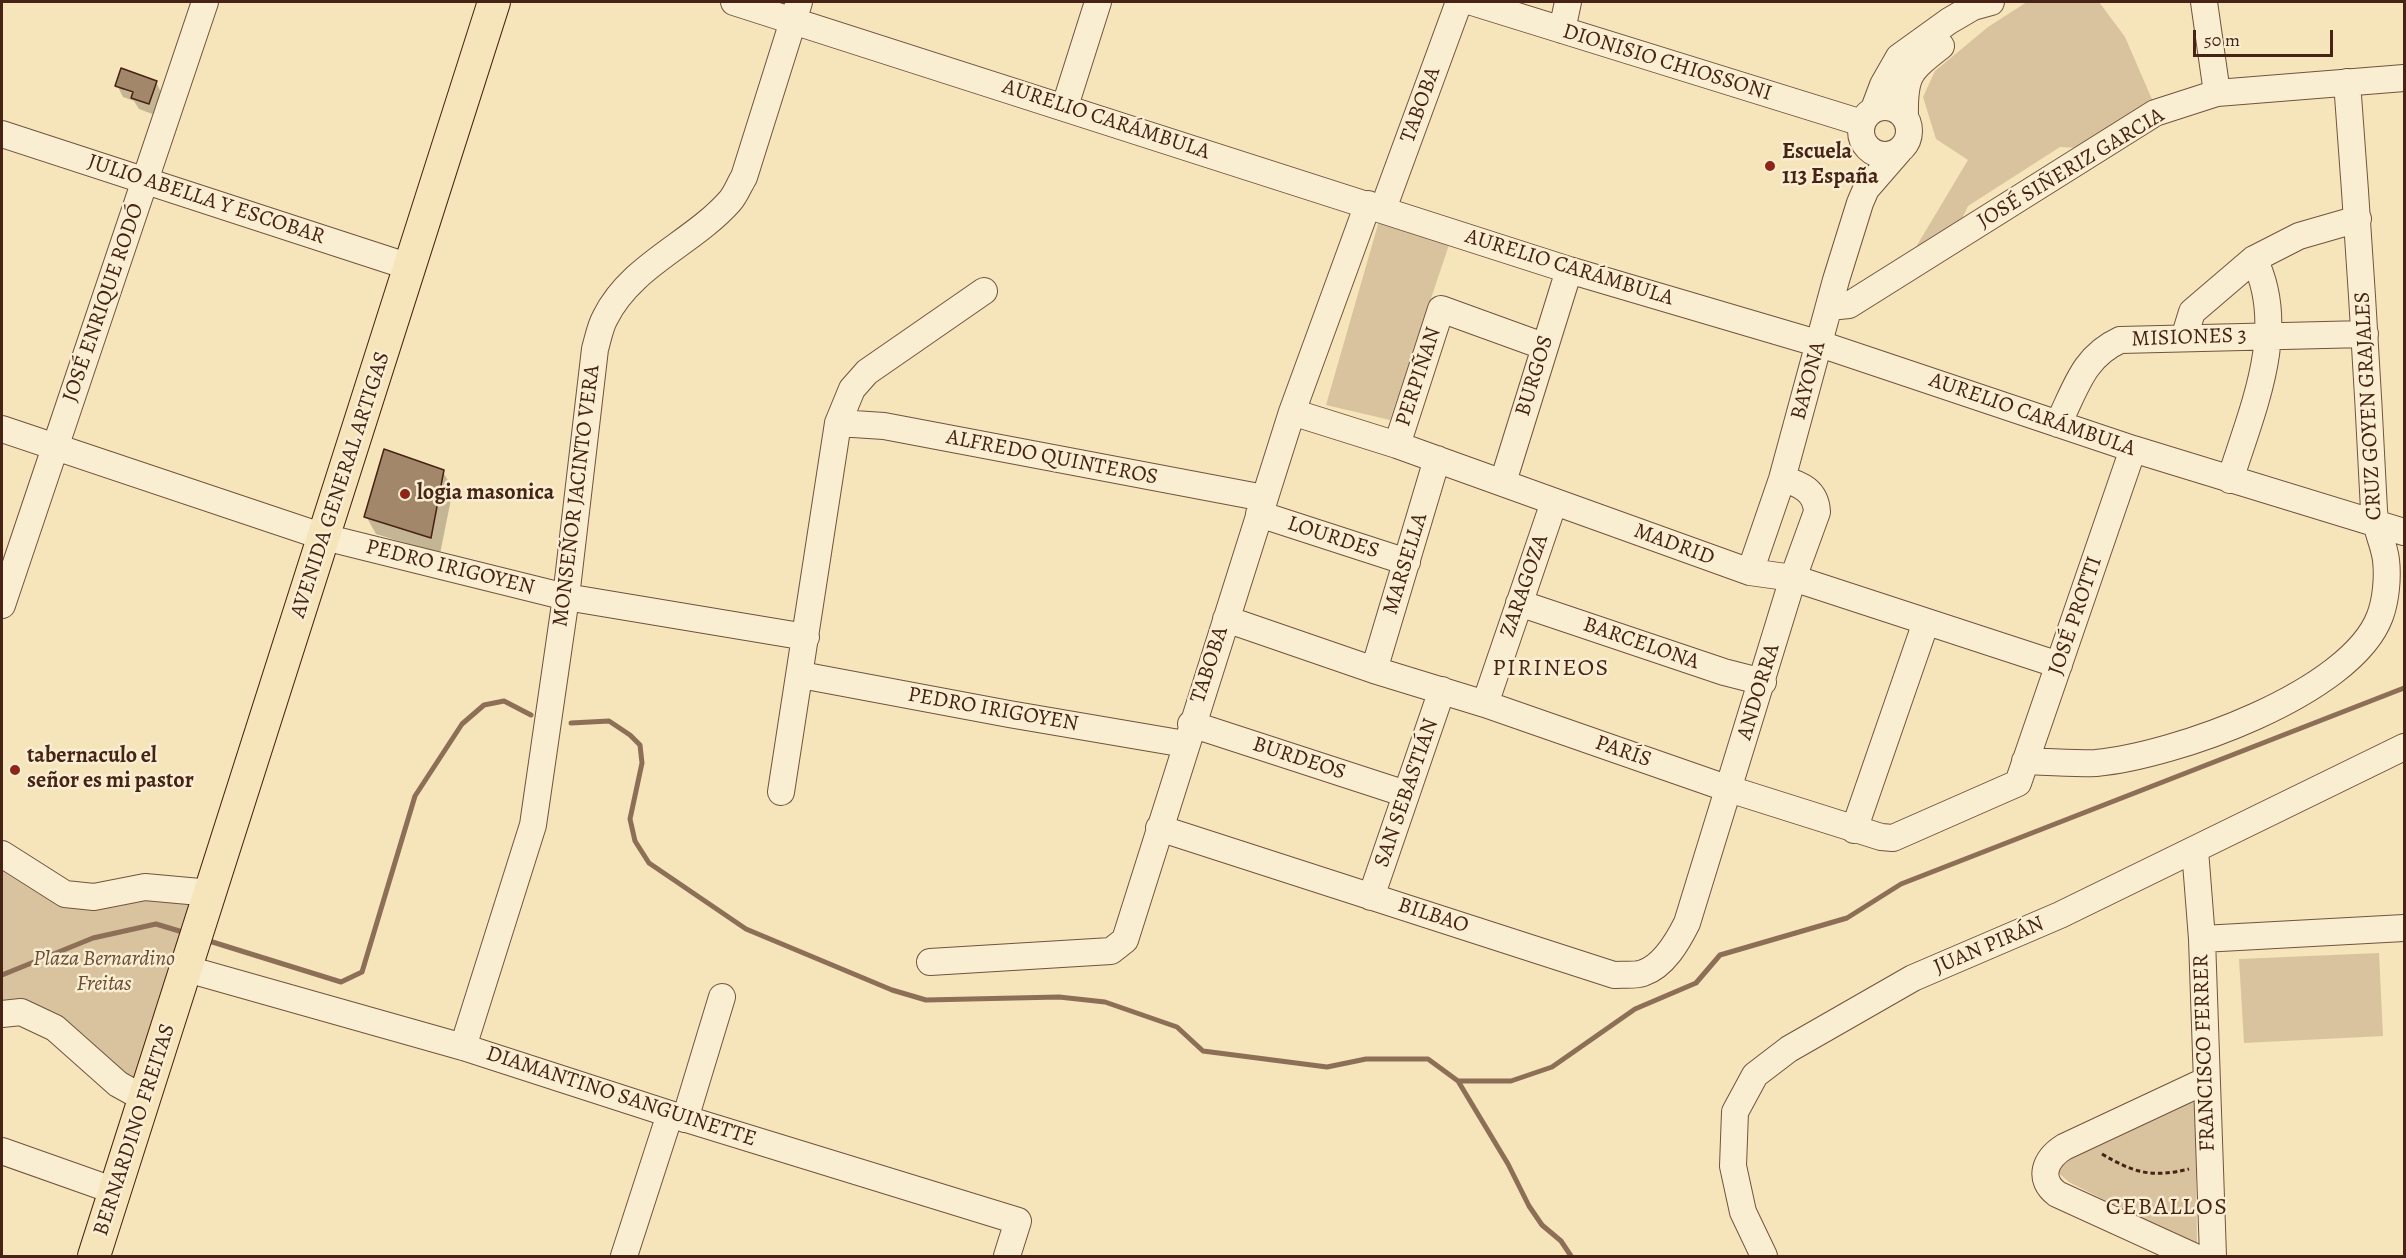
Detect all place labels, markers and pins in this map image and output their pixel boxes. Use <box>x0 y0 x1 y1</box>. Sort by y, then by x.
place label: Escuela 113 España <box>1782 140 1879 192</box>
marker: Escuela 113 España <box>1763 159 1777 173</box>
place label: logia masonica <box>417 481 554 507</box>
marker: logia masonica <box>398 487 412 501</box>
place label: tabernaculo el señor es mi pastor <box>27 744 194 796</box>
marker: tabernaculo el señor es mi pastor <box>8 763 22 777</box>

